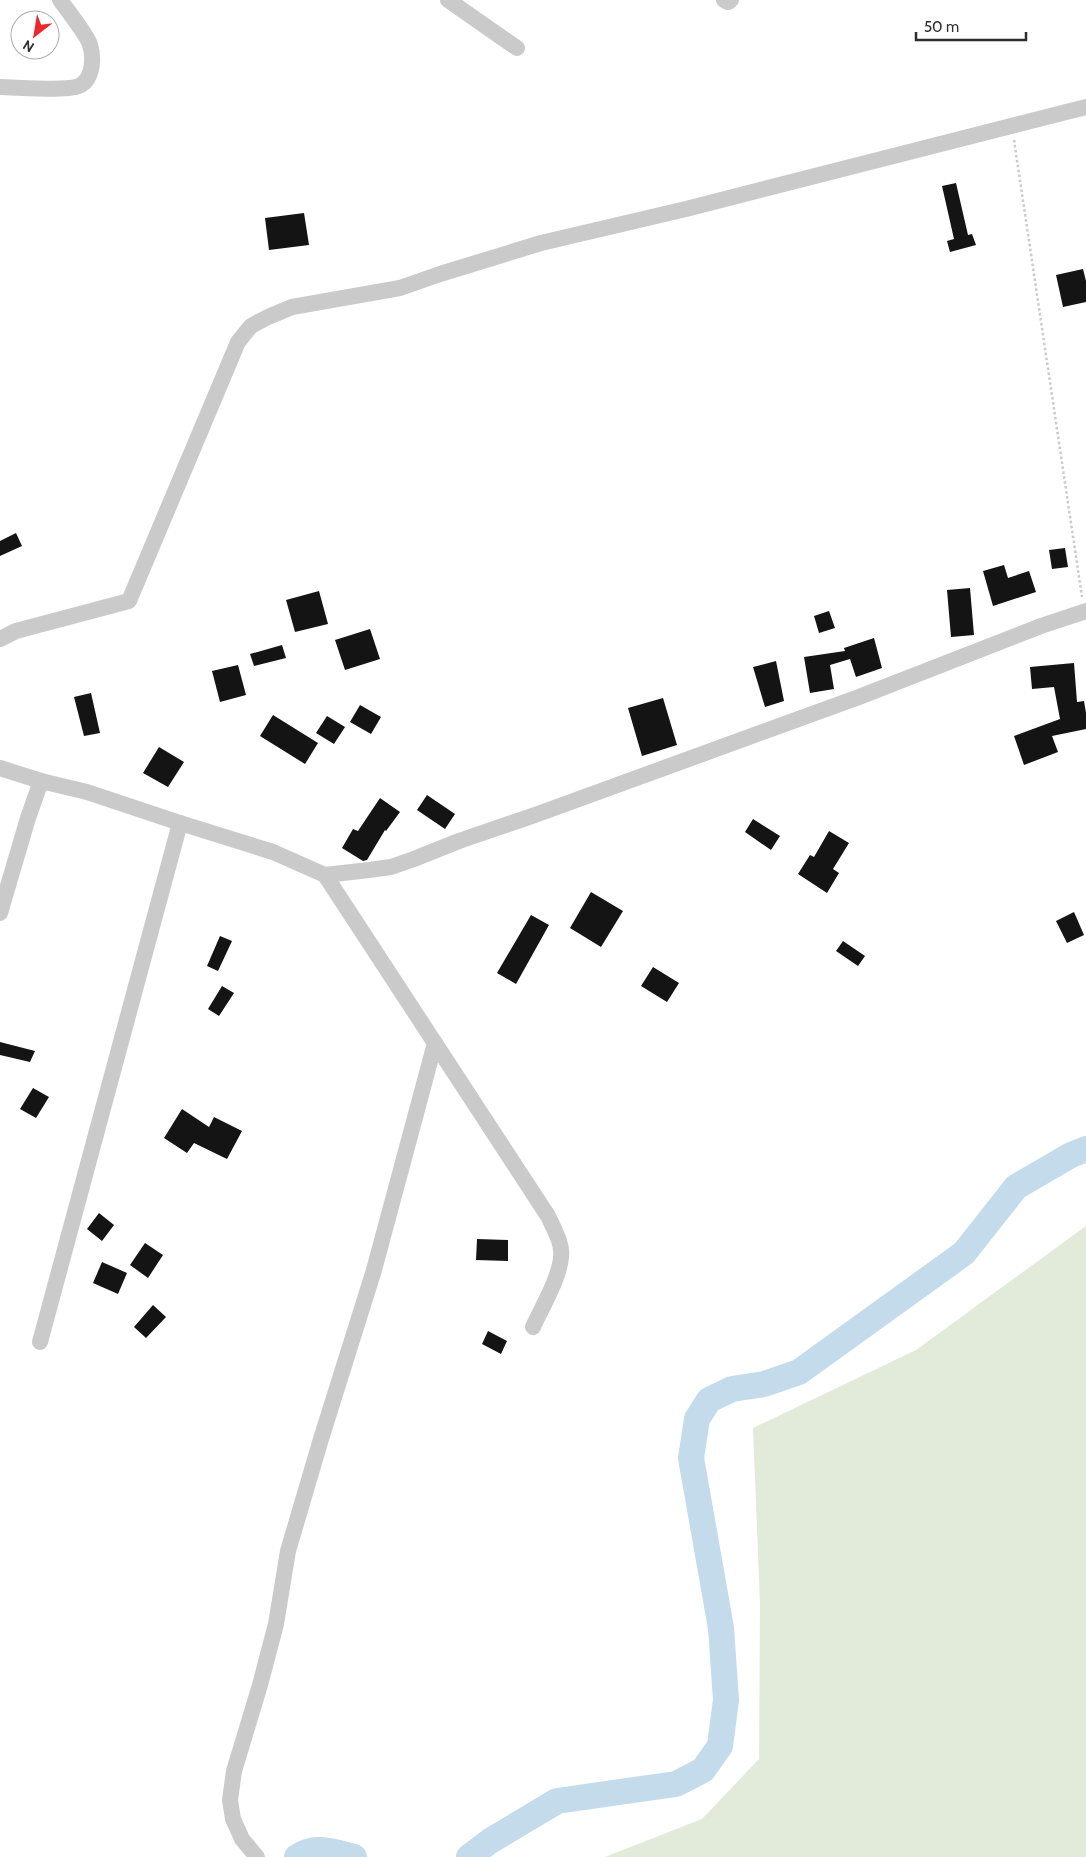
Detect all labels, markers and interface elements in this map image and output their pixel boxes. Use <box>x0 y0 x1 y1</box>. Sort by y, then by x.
north arrow <box>10 10 60 60</box>
scale bar <box>916 10 1026 42</box>
text: 50 m <box>924 18 959 36</box>
text: N <box>19 36 37 56</box>

